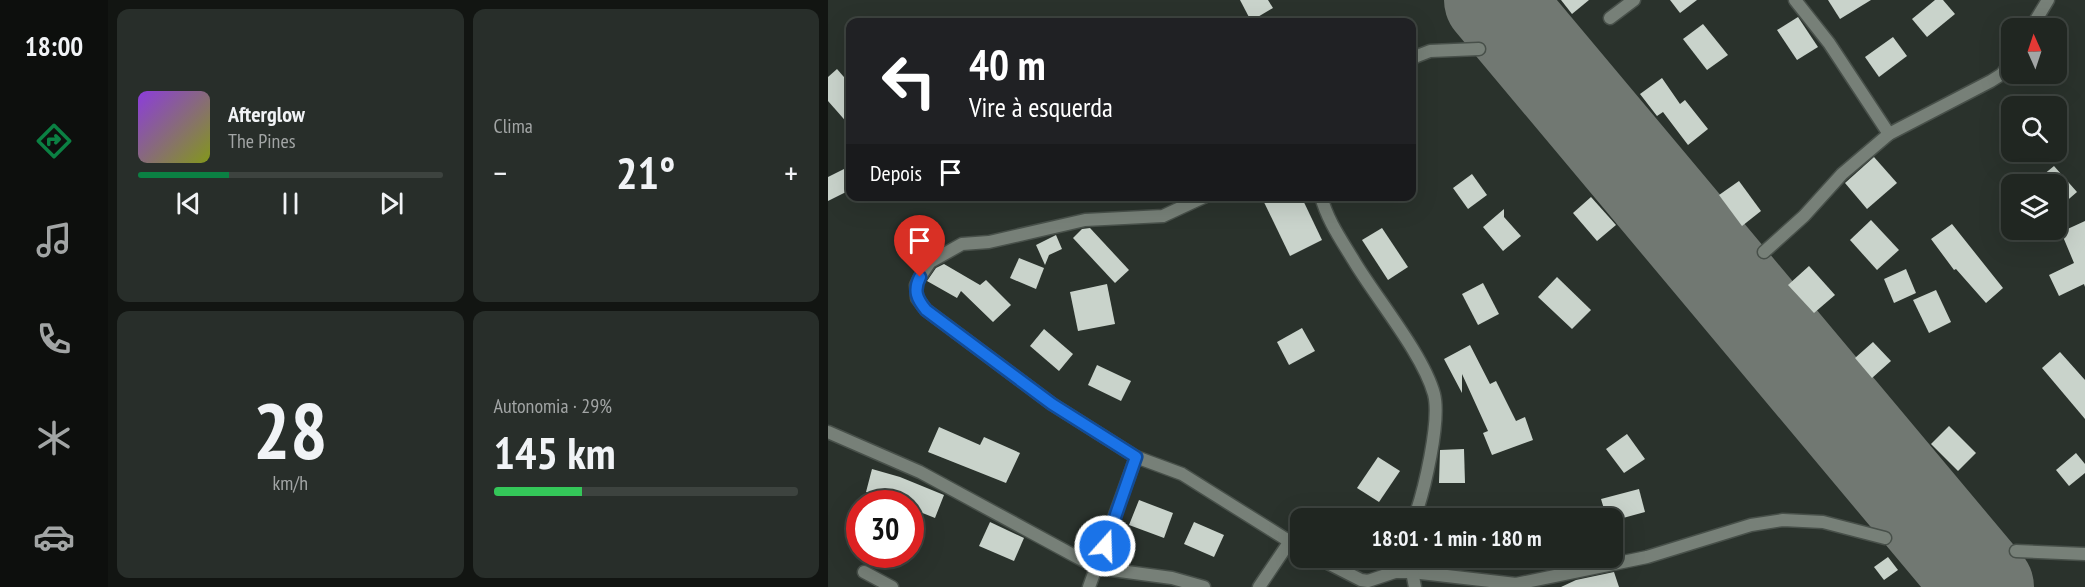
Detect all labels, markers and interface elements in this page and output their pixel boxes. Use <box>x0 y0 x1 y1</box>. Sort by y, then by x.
north arrow <box>2001 18 2067 84</box>
map controls <box>2001 18 2067 240</box>
text: 18:00 <box>25 29 83 63</box>
text: 40 m <box>969 37 1046 92</box>
icon: left <box>870 42 948 120</box>
text: Vire à esquerda <box>969 90 1113 124</box>
button: search <box>2001 96 2067 162</box>
text: Afterglow <box>228 100 305 128</box>
text: Clima <box>494 113 533 139</box>
icon: directions <box>33 120 75 162</box>
text: The Pines <box>228 128 295 154</box>
text: 21° <box>616 143 675 201</box>
text: − <box>494 151 507 194</box>
text: + <box>784 151 798 194</box>
icon: arrive <box>934 156 967 189</box>
text: Depois <box>870 159 922 187</box>
button: layers <box>2001 174 2067 240</box>
icon: previous <box>172 187 205 220</box>
icon: pause <box>274 187 307 220</box>
icon: next <box>375 187 408 220</box>
pin <box>894 215 945 277</box>
icon: music <box>33 219 75 261</box>
icon: arrive <box>903 224 936 257</box>
icon: phone <box>33 318 75 360</box>
text: 28 <box>253 380 328 481</box>
text: Autonomia · 29% <box>494 393 612 419</box>
icon: climate <box>33 417 75 459</box>
text: 145 km <box>494 423 616 481</box>
text: km/h <box>273 470 308 496</box>
speed limit sign: 30 <box>846 490 924 568</box>
position arrow <box>1073 514 1137 578</box>
icon: car <box>33 516 75 558</box>
text: 18:01 · 1 min · 180 m <box>1371 524 1542 552</box>

